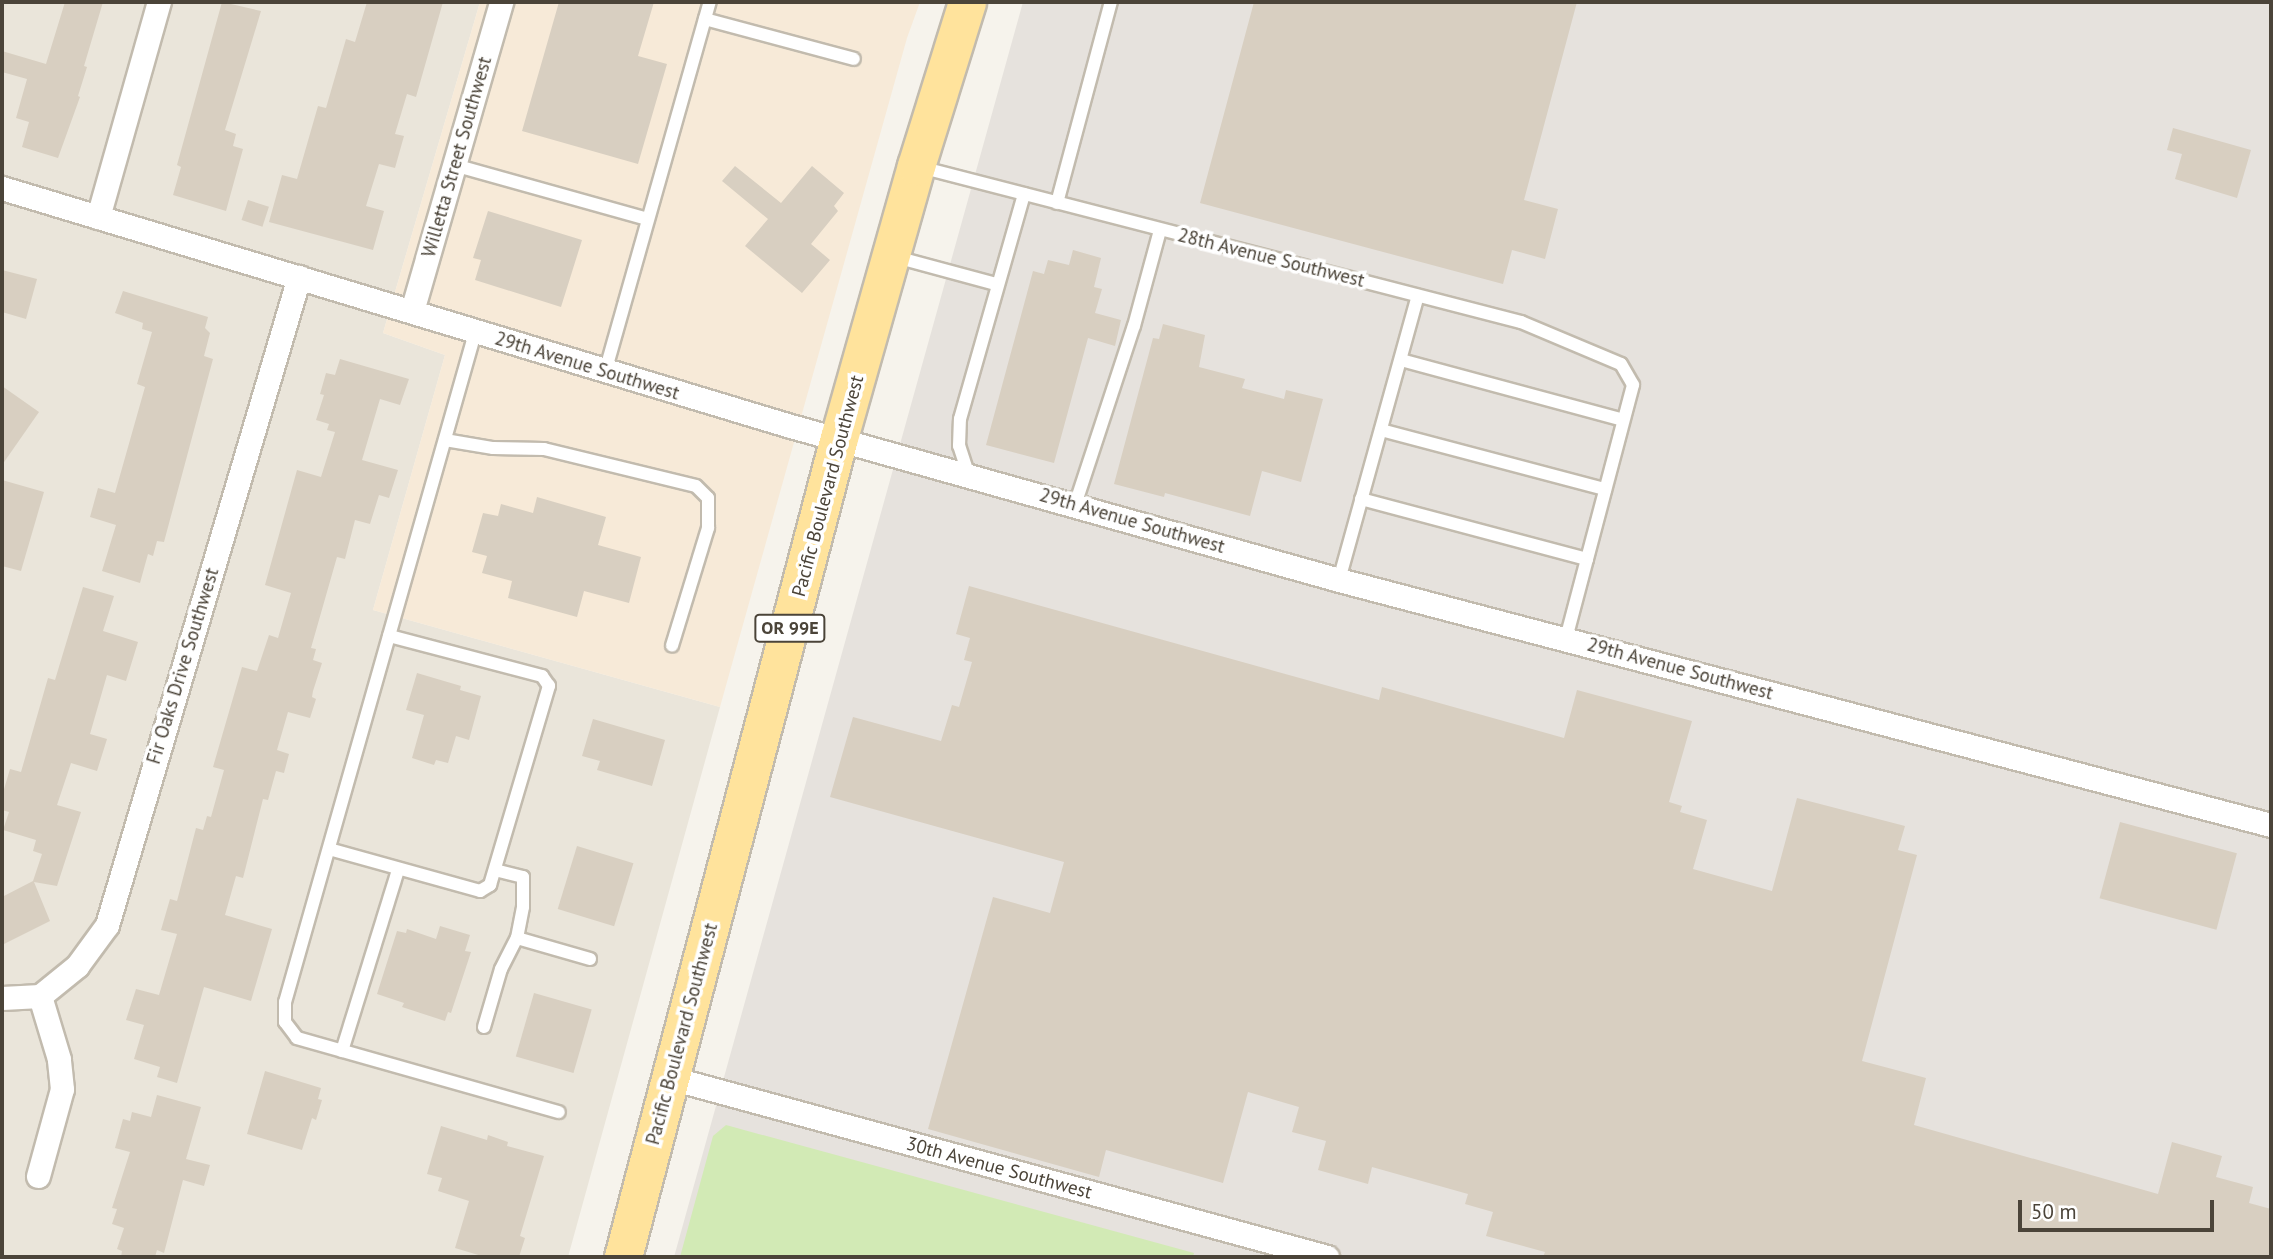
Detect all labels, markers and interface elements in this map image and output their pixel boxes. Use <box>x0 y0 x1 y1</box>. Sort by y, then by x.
street label: Willetta Street Southwest <box>417 54 497 260</box>
street label: 28th Avenue Southwest <box>1175 224 1367 292</box>
street label: 29th Avenue Southwest <box>492 327 682 405</box>
street label: Pacific Boulevard Southwest <box>787 373 869 599</box>
street label: 29th Avenue Southwest <box>1036 484 1228 558</box>
street label: Fir Oaks Drive Southwest <box>142 565 224 767</box>
road number: OR 99E <box>753 614 827 642</box>
street label: 29th Avenue Southwest <box>1584 633 1776 705</box>
street label: Pacific Boulevard Southwest <box>641 921 723 1147</box>
street label: 30th Avenue Southwest <box>903 1132 1095 1204</box>
scale bar <box>2021 1186 2217 1230</box>
text: 50 m <box>2031 1198 2077 1225</box>

